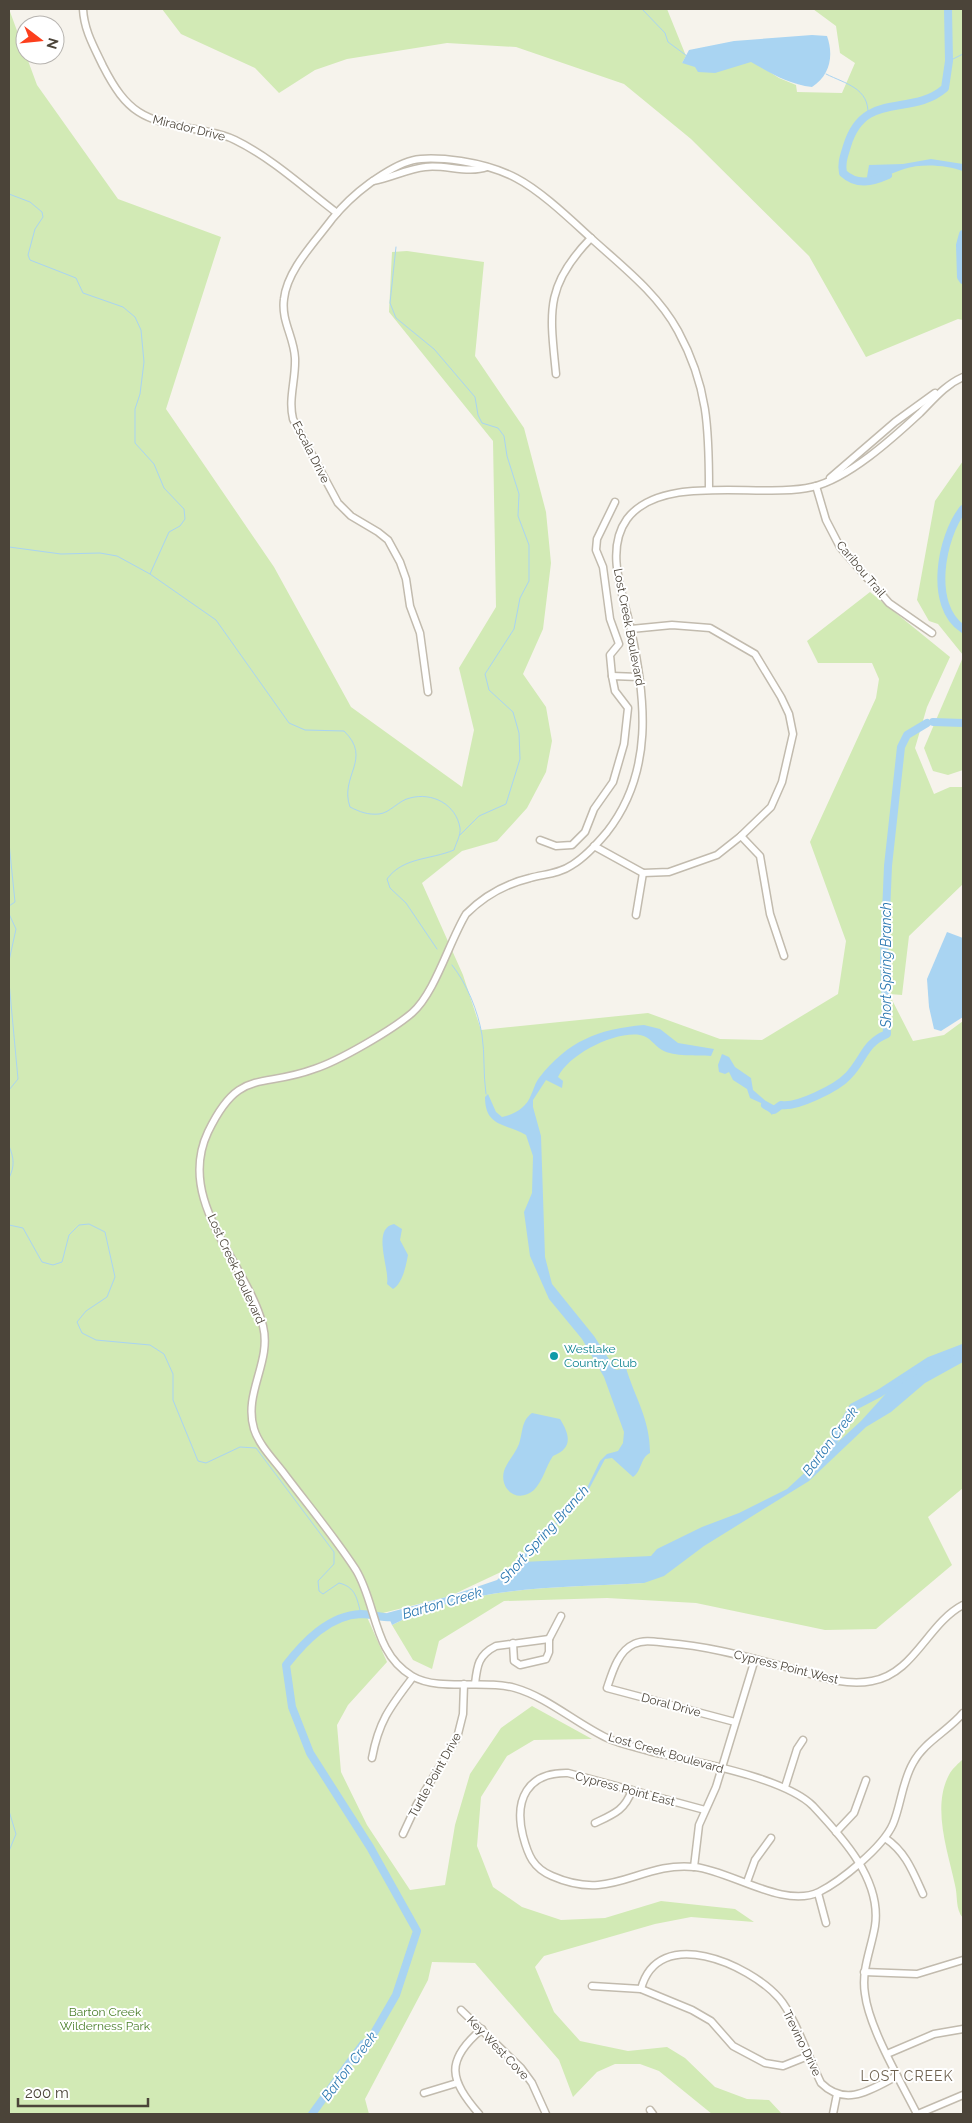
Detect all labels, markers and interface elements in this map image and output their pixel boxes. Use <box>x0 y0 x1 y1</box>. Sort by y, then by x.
north arrow <box>15 15 65 65</box>
text: N <box>43 36 62 51</box>
street label: Mirador Drive <box>151 112 227 144</box>
street label: Escala Drive <box>289 419 333 485</box>
street label: Caribou Trail <box>834 538 889 600</box>
street label: Lost Creek Boulevard <box>611 567 647 687</box>
water label: Short Spring Branch <box>878 902 894 1029</box>
street label: Lost Creek Boulevard <box>204 1212 268 1326</box>
place label: Westlake Country Club <box>564 1342 637 1370</box>
marker: Westlake Country Club <box>548 1350 560 1362</box>
water label: Barton Creek <box>799 1403 861 1479</box>
water label: Short Spring Branch <box>495 1482 592 1587</box>
water label: Barton Creek <box>400 1584 484 1622</box>
street label: Cypress Point West <box>732 1647 840 1687</box>
street label: Doral Drive <box>640 1690 702 1720</box>
street label: Turtle Point Drive <box>406 1730 464 1820</box>
street label: Lost Creek Boulevard <box>607 1730 725 1776</box>
street label: Cypress Point East <box>574 1769 676 1809</box>
park label: Barton Creek Wilderness Park <box>60 2005 151 2033</box>
street label: Trevino Drive <box>780 2008 824 2078</box>
street label: Key West Cove <box>464 2013 532 2083</box>
water label: Barton Creek <box>318 2028 380 2104</box>
district label: LOST CREEK <box>860 2068 954 2084</box>
scale bar <box>18 2076 148 2108</box>
text: 200 m <box>25 2084 69 2102</box>

